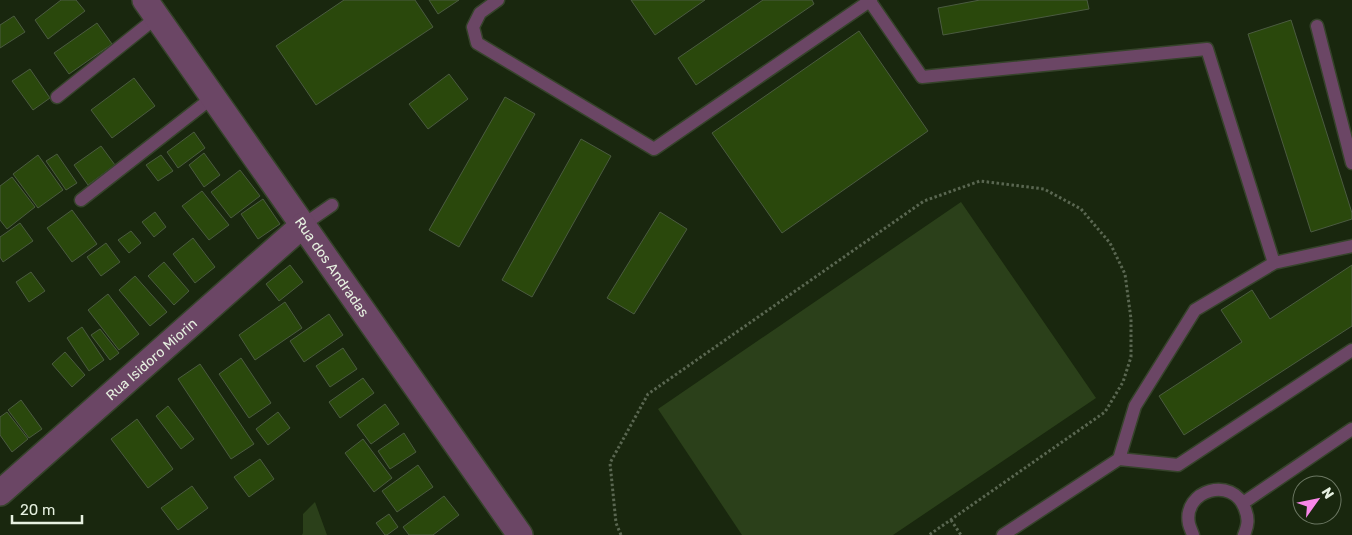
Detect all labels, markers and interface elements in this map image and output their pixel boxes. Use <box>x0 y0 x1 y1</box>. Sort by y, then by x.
street label: Rua dos Andradas <box>291 214 373 320</box>
street label: Rua Isidoro Miorin <box>102 314 200 404</box>
north arrow <box>1292 475 1342 525</box>
text: N <box>1318 484 1337 502</box>
scale bar <box>12 492 82 524</box>
text: 20 m <box>20 501 55 519</box>

